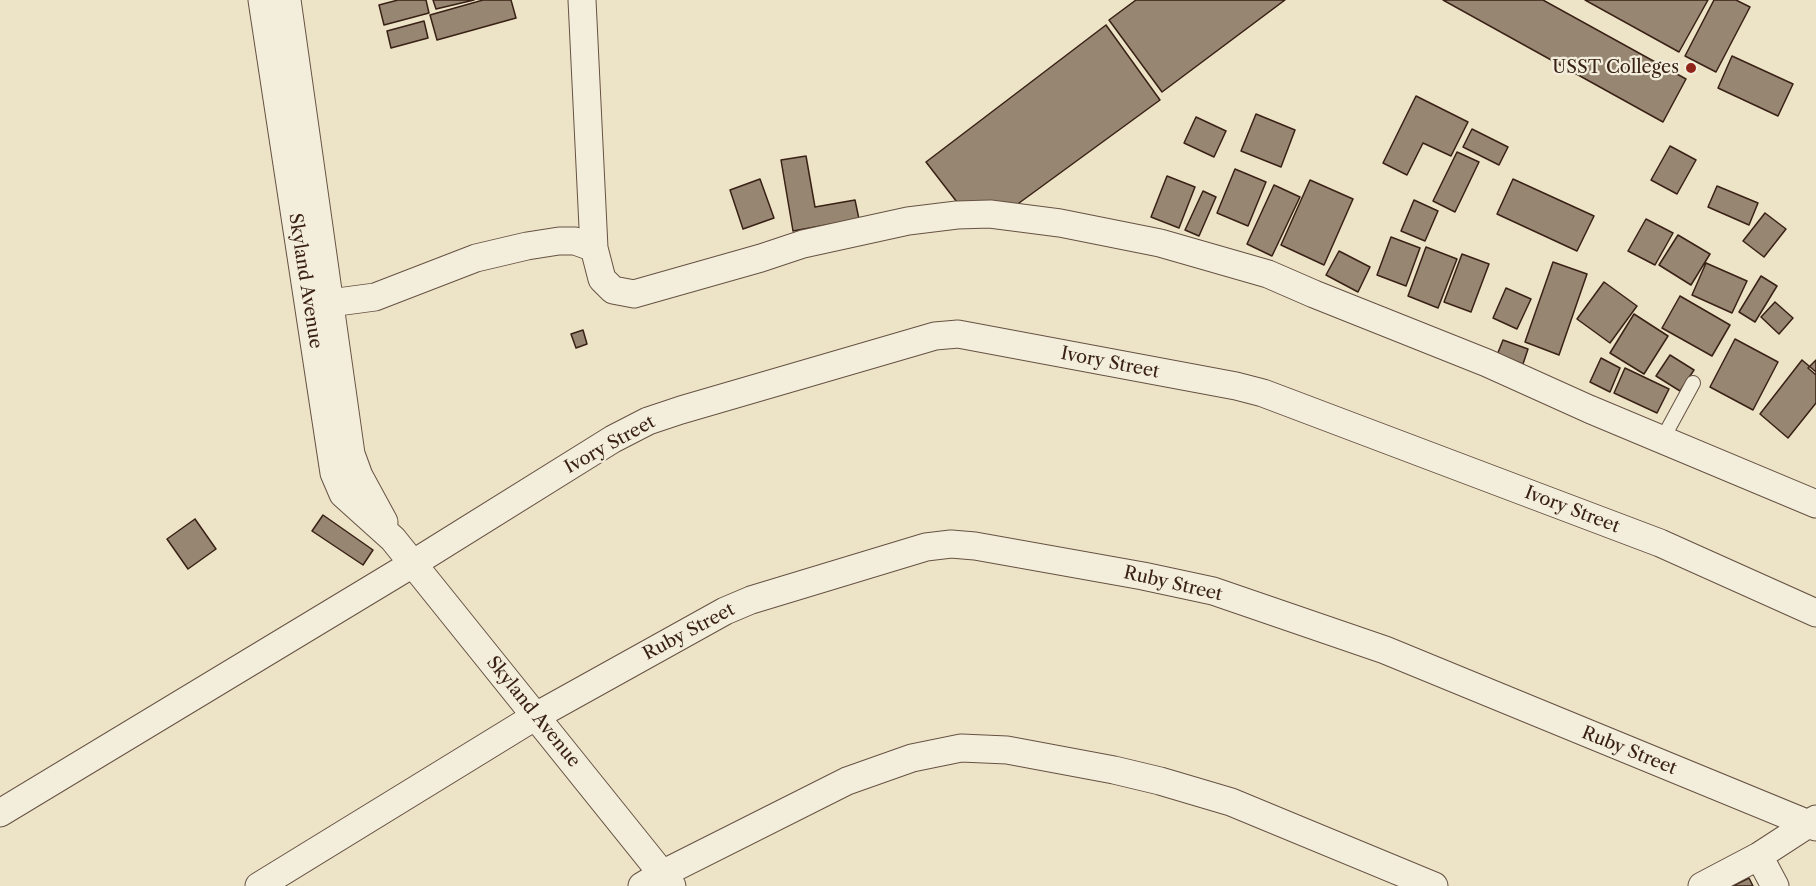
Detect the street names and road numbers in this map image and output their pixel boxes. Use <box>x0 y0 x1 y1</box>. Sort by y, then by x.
street label: Skyland Avenue <box>284 212 326 350</box>
street label: Ivory Street <box>1059 343 1161 383</box>
street label: Ivory Street <box>561 411 659 479</box>
street label: Ivory Street <box>1521 482 1623 538</box>
street label: Ruby Street <box>1122 562 1224 606</box>
street label: Ruby Street <box>640 599 738 665</box>
street label: Skyland Avenue <box>482 652 584 772</box>
street label: Ruby Street <box>1578 722 1680 780</box>

